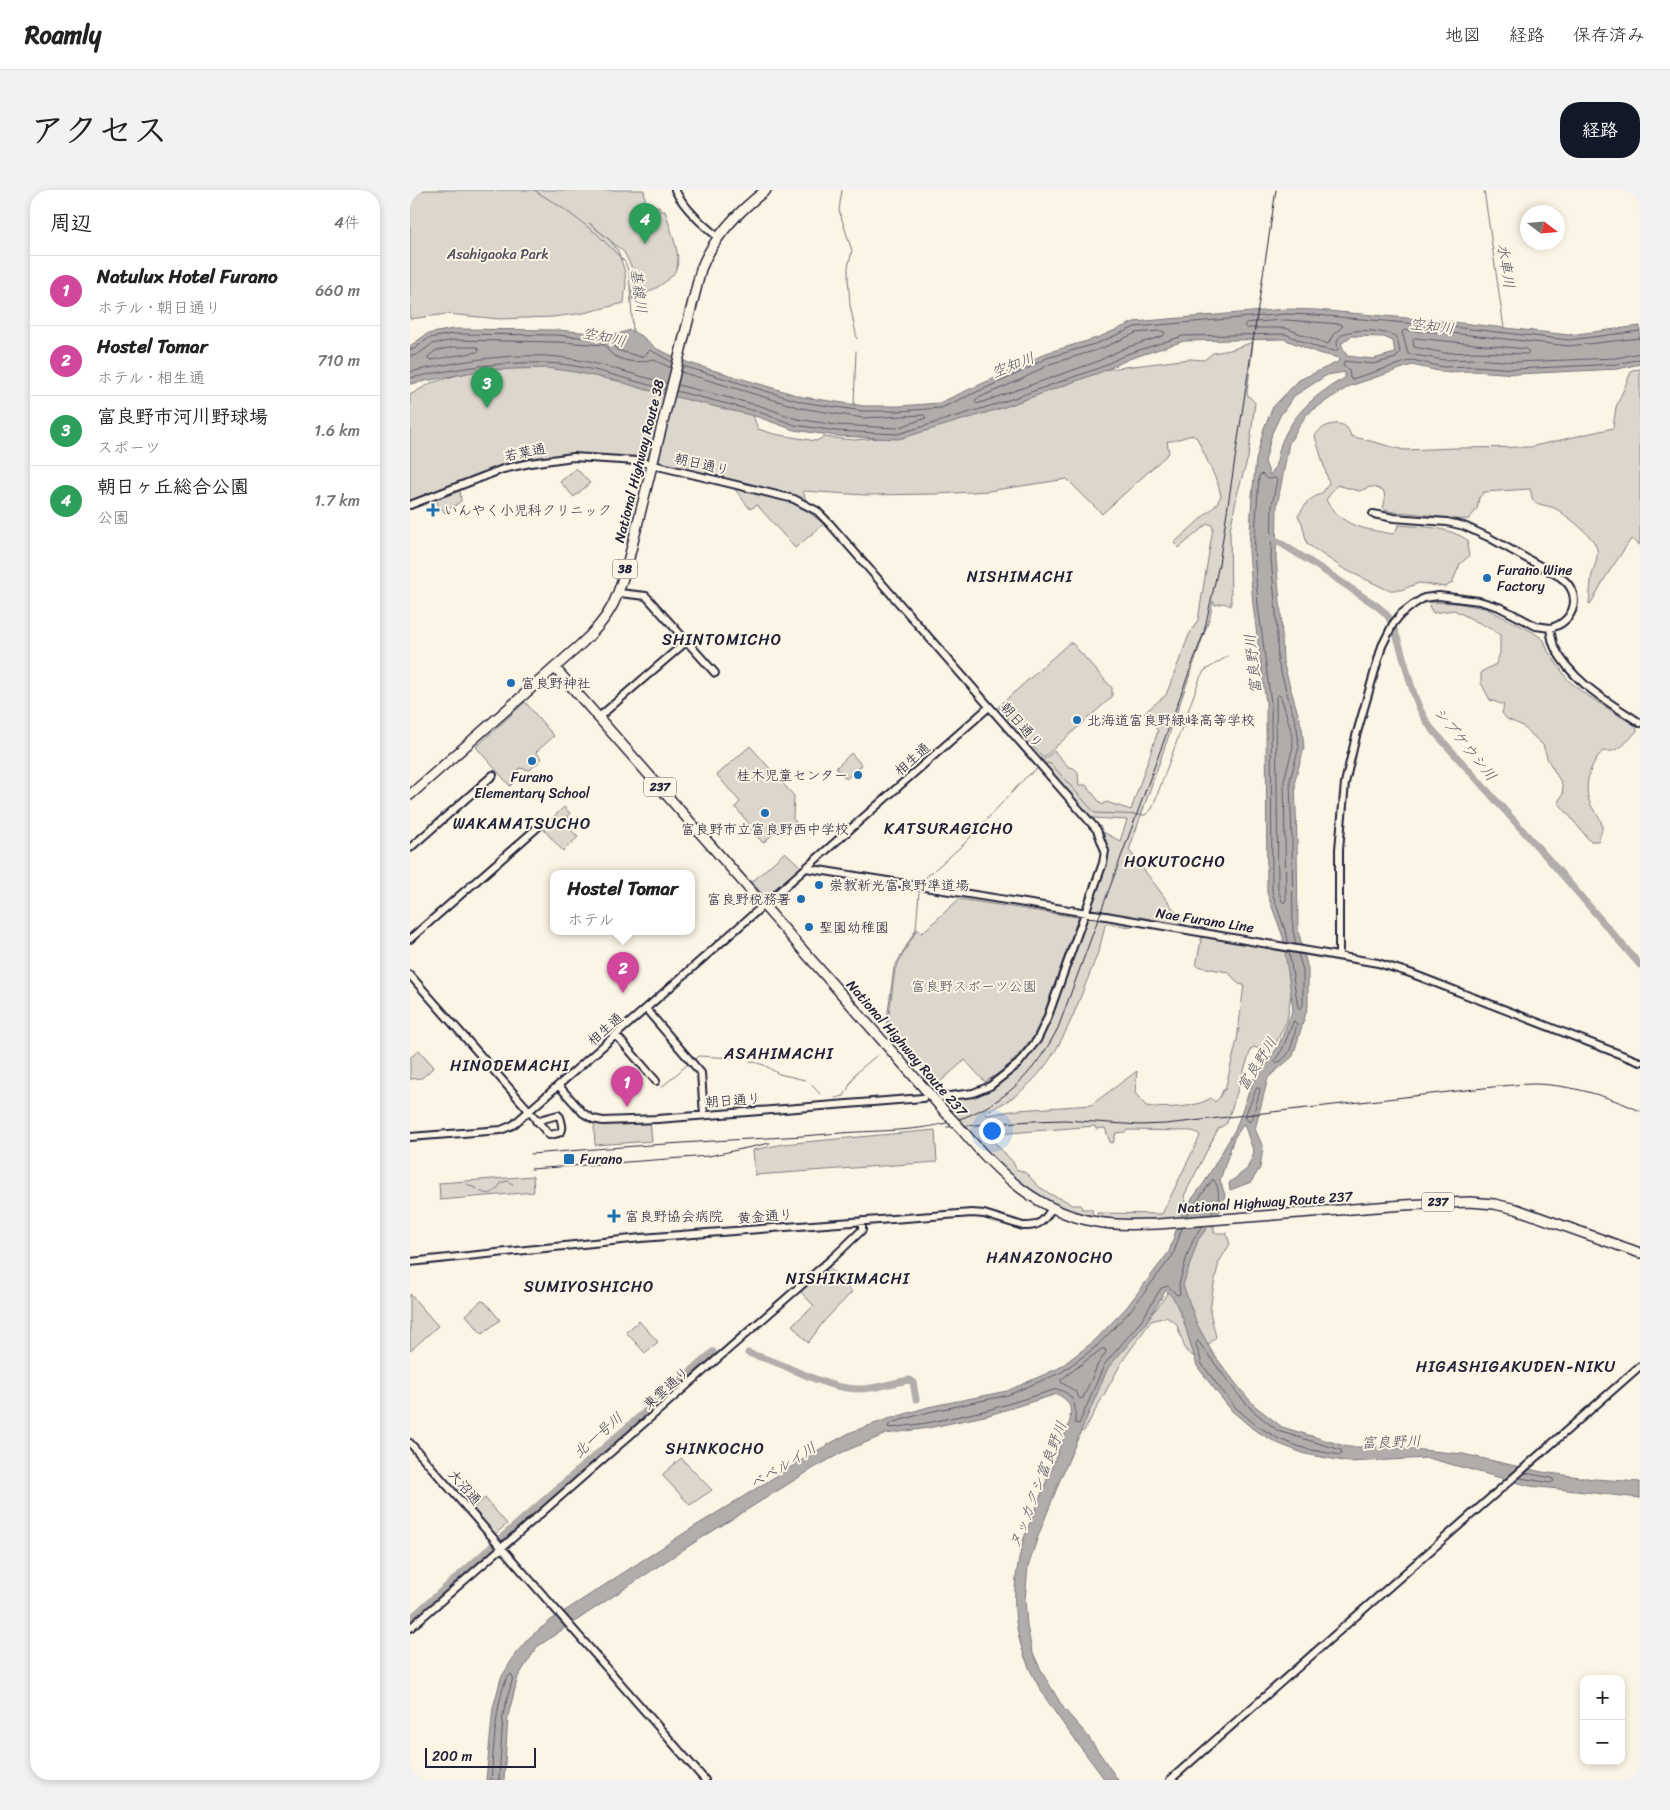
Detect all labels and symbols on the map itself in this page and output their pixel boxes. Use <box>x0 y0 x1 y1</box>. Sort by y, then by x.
pin: 4 <box>629 203 661 244</box>
north arrow <box>1520 205 1565 250</box>
park label: Asahigaoka Park <box>446 242 549 267</box>
water label: 水車川 <box>1490 242 1522 290</box>
water label: 基線川 <box>623 267 655 315</box>
water label: 空知川 <box>1408 310 1456 342</box>
water label: 空知川 <box>579 320 629 354</box>
water label: 空知川 <box>987 345 1039 385</box>
pin: 3 <box>471 367 503 408</box>
street label: National Highway Route 38 <box>607 376 672 545</box>
street label: 若葉通 <box>502 436 548 469</box>
street label: 朝日通り <box>672 446 732 483</box>
place label: いんやく小児科クリニック <box>444 498 612 523</box>
marker: いんやく小児科クリニック <box>426 503 440 517</box>
place label: Furano Wine Factory <box>1497 558 1572 599</box>
road number: 38 <box>612 559 638 578</box>
district label: NISHIMACHI <box>967 562 1074 591</box>
marker: Furano Wine Factory <box>1481 572 1493 584</box>
district label: SHINTOMICHO <box>662 625 782 654</box>
water label: 富良野川 <box>1237 633 1269 695</box>
place label: 富良野神社 <box>521 671 591 696</box>
marker: 富良野神社 <box>505 677 517 689</box>
street label: 朝日通り <box>994 696 1049 755</box>
water label: シブケウシ川 <box>1427 701 1503 787</box>
place label: 北海道富良野緑峰高等学校 <box>1087 708 1255 733</box>
marker: 北海道富良野緑峰高等学校 <box>1071 714 1083 726</box>
street label: 相生通 <box>888 736 936 783</box>
marker: Furano Elementary School <box>526 755 538 767</box>
place label: 桂木児童センター <box>737 763 848 788</box>
place label: Furano Elementary School <box>474 765 591 806</box>
marker: 桂木児童センター <box>852 769 864 781</box>
road number: 237 <box>644 778 676 796</box>
marker: 富良野市立富良野西中学校 <box>759 807 771 819</box>
district label: WAKAMATSUCHO <box>453 809 591 838</box>
district label: KATSURAGICHO <box>884 814 1014 843</box>
place label: 富良野市立富良野西中学校 <box>681 817 849 842</box>
district label: HOKUTOCHO <box>1124 847 1226 876</box>
place label: 崇教新光富良野準道場 <box>829 873 969 898</box>
marker: 崇教新光富良野準道場 <box>813 879 825 891</box>
place label: 富良野税務署 <box>707 887 791 912</box>
marker: 富良野税務署 <box>795 893 807 905</box>
street label: Nae Furano Line <box>1154 900 1256 941</box>
place label: 聖園幼稚園 <box>819 915 889 940</box>
marker: 聖園幼稚園 <box>803 921 815 933</box>
pin: 2 <box>607 952 639 993</box>
street label: National Highway Route 237 <box>840 974 974 1123</box>
park label: 富良野スポーツ公園 <box>911 974 1037 999</box>
street label: 相生通 <box>581 1006 629 1053</box>
water label: 富良野川 <box>1230 1032 1284 1096</box>
district label: ASAHIMACHI <box>723 1039 835 1068</box>
district label: HINODEMACHI <box>450 1051 571 1080</box>
pin: 1 <box>611 1066 643 1107</box>
street label: 朝日通り <box>704 1086 762 1115</box>
your location <box>979 1118 1005 1144</box>
place label: Furano <box>580 1147 622 1172</box>
marker: Furano <box>562 1152 576 1166</box>
street label: National Highway Route 237 <box>1177 1184 1354 1221</box>
road number: 237 <box>1422 1192 1454 1212</box>
street label: 黄金通り <box>736 1202 794 1231</box>
place label: 富良野協会病院 <box>625 1204 723 1229</box>
marker: 富良野協会病院 <box>607 1209 621 1223</box>
district label: HANAZONOCHO <box>986 1243 1114 1272</box>
district label: NISHIKIMACHI <box>786 1264 911 1293</box>
district label: SUMIYOSHICHO <box>524 1272 654 1301</box>
district label: HIGASHIGAKUDEN-NIKU <box>1416 1352 1616 1381</box>
street label: 東雲通り <box>637 1361 696 1416</box>
water label: 北一号川 <box>567 1406 629 1464</box>
water label: ヌッカクシ富良野川 <box>1002 1417 1074 1553</box>
water label: 富良野川 <box>1361 1428 1421 1456</box>
district label: SHINKOCHO <box>665 1434 765 1463</box>
water label: ベベルイ川 <box>744 1435 822 1497</box>
street label: 大沼通 <box>441 1463 488 1511</box>
scale bar <box>425 1745 536 1768</box>

